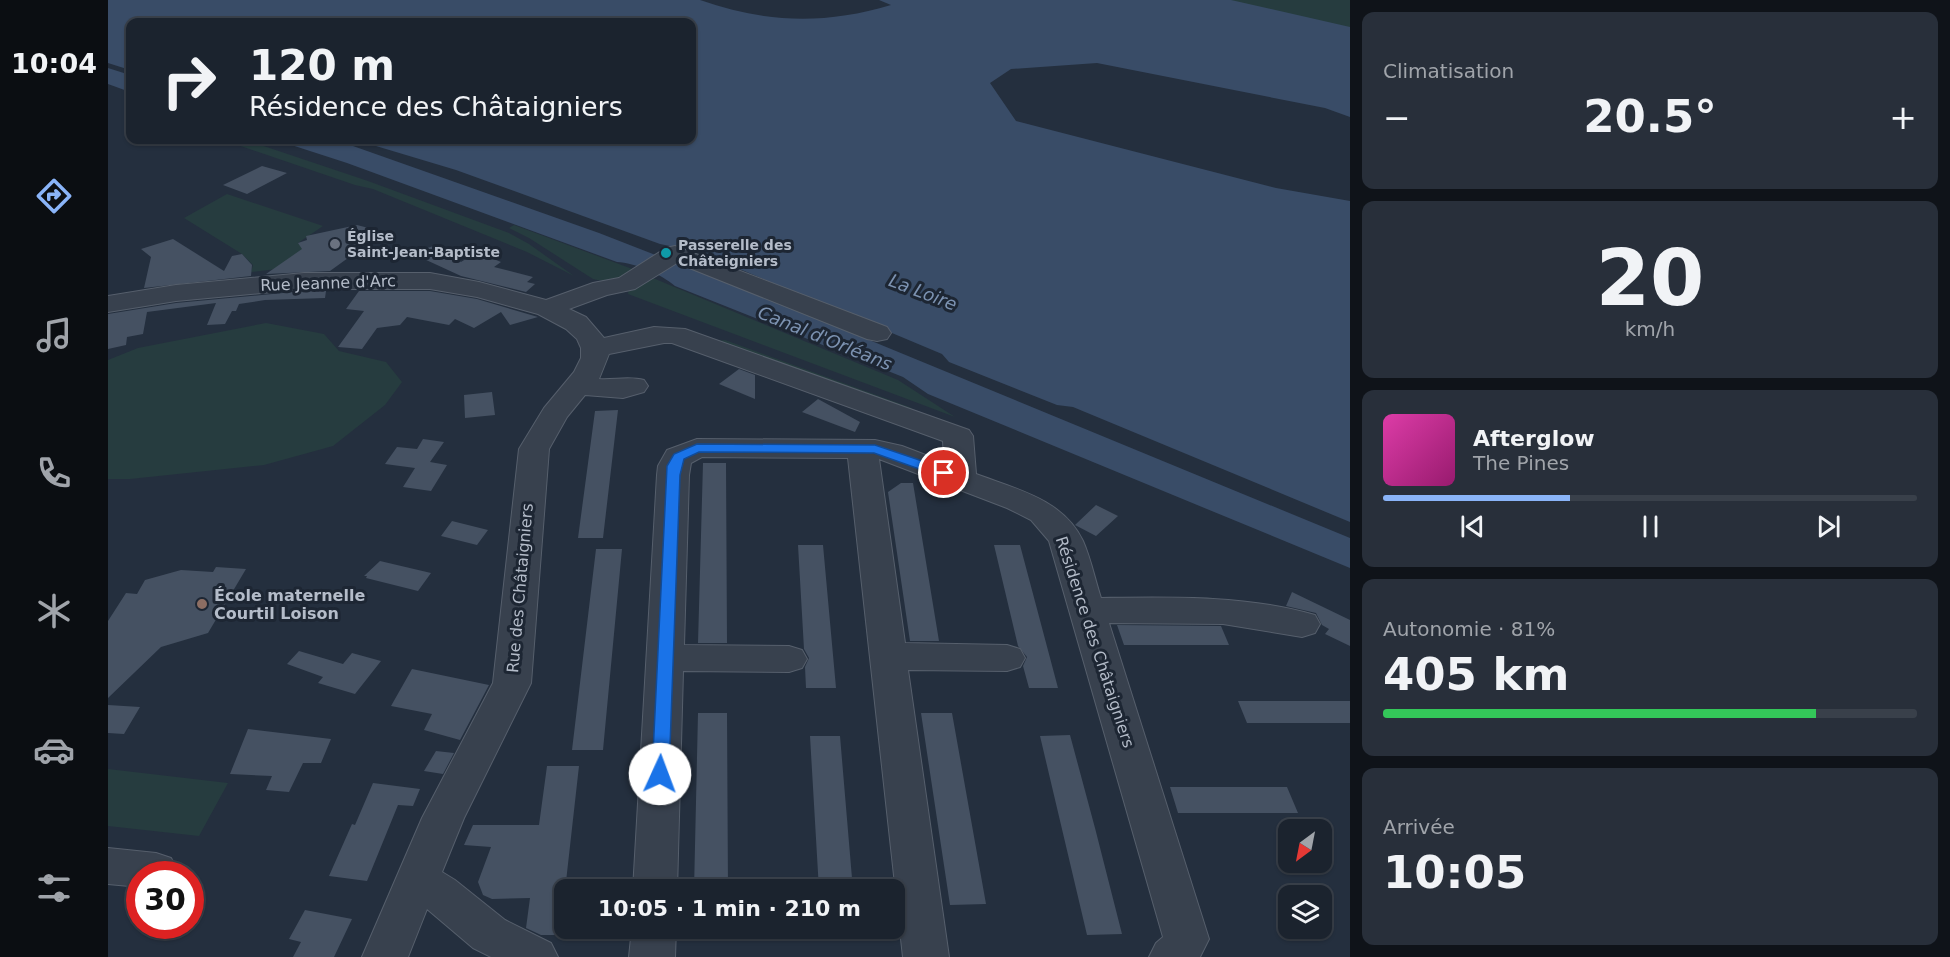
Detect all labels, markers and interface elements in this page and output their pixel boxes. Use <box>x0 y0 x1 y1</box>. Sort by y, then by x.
text: 120 m <box>249 41 395 90</box>
icon: right <box>150 42 228 120</box>
text: 10:04 <box>11 48 97 79</box>
text: Climatisation <box>1383 59 1514 83</box>
text: 20.5° <box>1583 90 1717 143</box>
text: Résidence des Châtaigniers <box>249 91 623 122</box>
text: − <box>1383 98 1411 137</box>
text: + <box>1889 98 1917 137</box>
icon: directions <box>33 175 75 217</box>
place label: Église Saint-Jean-Baptiste <box>347 228 500 260</box>
text: 20 <box>1596 233 1704 323</box>
marker: Église Saint-Jean-Baptiste <box>328 237 342 251</box>
place label: Passerelle des Châteigniers <box>678 237 792 269</box>
marker: Passerelle des Châteigniers <box>659 246 673 260</box>
water label: La Loire <box>886 269 960 315</box>
street label: Rue Jeanne d'Arc <box>260 271 396 295</box>
water label: Canal d'Orléans <box>755 302 895 374</box>
icon: music <box>33 314 75 356</box>
text: km/h <box>1625 317 1675 341</box>
text: Afterglow <box>1473 426 1595 451</box>
pin <box>918 447 969 498</box>
text: The Pines <box>1473 451 1569 475</box>
icon: phone <box>33 452 75 494</box>
icon: arrive <box>927 456 960 489</box>
street label: Rue des Châtaigniers <box>503 502 537 674</box>
icon: previous <box>1456 510 1489 543</box>
icon: pause <box>1634 510 1667 543</box>
icon: next <box>1812 510 1845 543</box>
street label: Résidence des Châtaigniers <box>1052 534 1138 750</box>
place label: École maternelle Courtil Loison <box>214 586 365 623</box>
icon: climate <box>33 590 75 632</box>
marker: École maternelle Courtil Loison <box>195 597 209 611</box>
text: Autonomie · 81% <box>1383 617 1555 641</box>
text: 405 km <box>1383 648 1569 701</box>
icon: car <box>33 729 75 771</box>
position arrow <box>628 742 692 806</box>
text: Arrivée <box>1383 815 1455 839</box>
north arrow <box>1278 819 1332 873</box>
map controls <box>1278 819 1332 939</box>
text: 10:05 <box>1383 846 1526 899</box>
speed limit sign: 30 <box>126 861 204 939</box>
icon: filters <box>33 867 75 909</box>
button: layers <box>1278 885 1332 939</box>
text: 10:05 · 1 min · 210 m <box>598 896 861 921</box>

